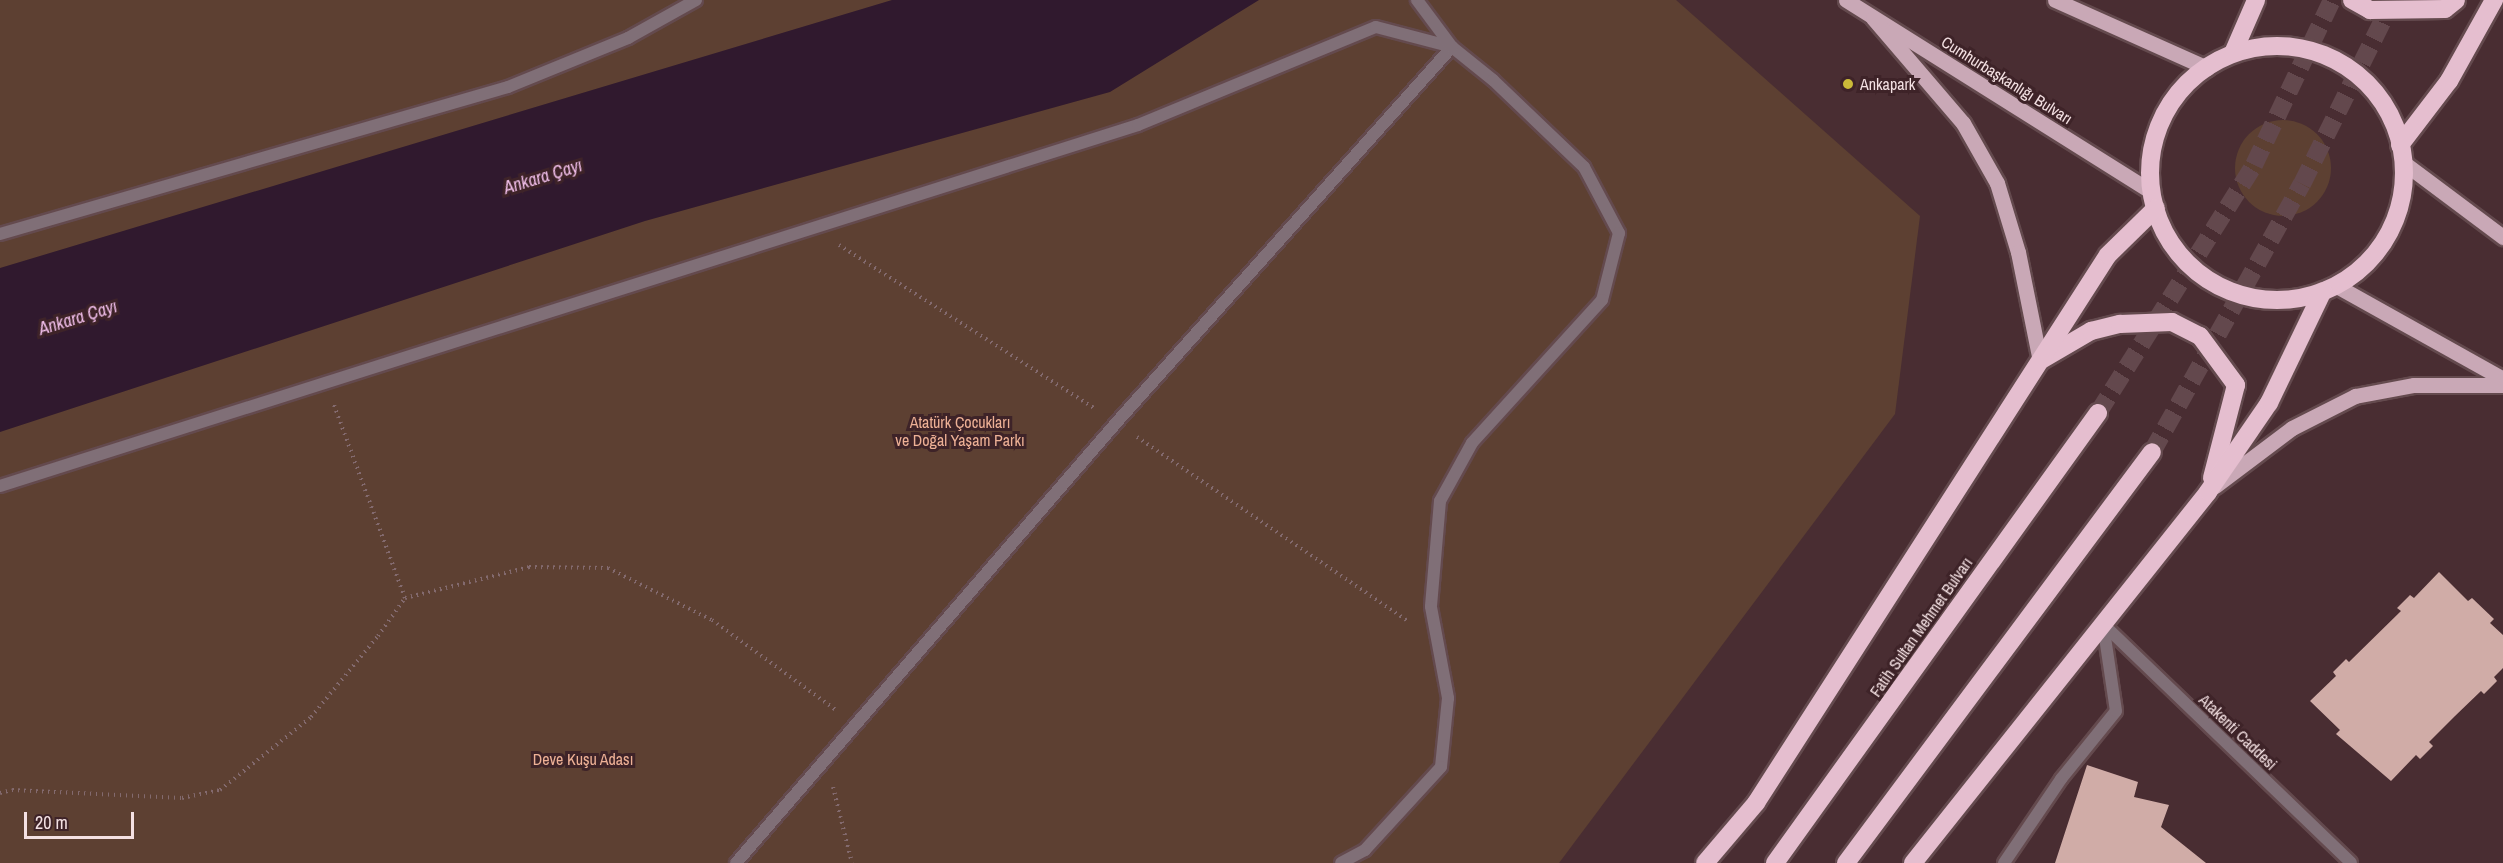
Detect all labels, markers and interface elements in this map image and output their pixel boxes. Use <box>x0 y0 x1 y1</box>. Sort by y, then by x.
street label: Cumhurbaşkanlığı Bulvarı <box>1938 32 2076 128</box>
place label: Ankapark <box>1860 74 1915 94</box>
marker: Ankapark <box>1841 77 1855 91</box>
water label: Ankara Çayı <box>501 155 585 199</box>
water label: Ankara Çayı <box>36 296 120 340</box>
park label: Atatürk Çocukları ve Doğal Yaşam Parkı <box>895 412 1025 450</box>
street label: Fatih Sultan Mehmet Bulvarı <box>1866 554 1976 700</box>
street label: Atakenti Caddesi <box>2195 690 2281 774</box>
park label: Deve Kuşu Adası <box>532 749 634 769</box>
scale bar <box>27 800 136 838</box>
text: 20 m <box>35 810 68 835</box>

